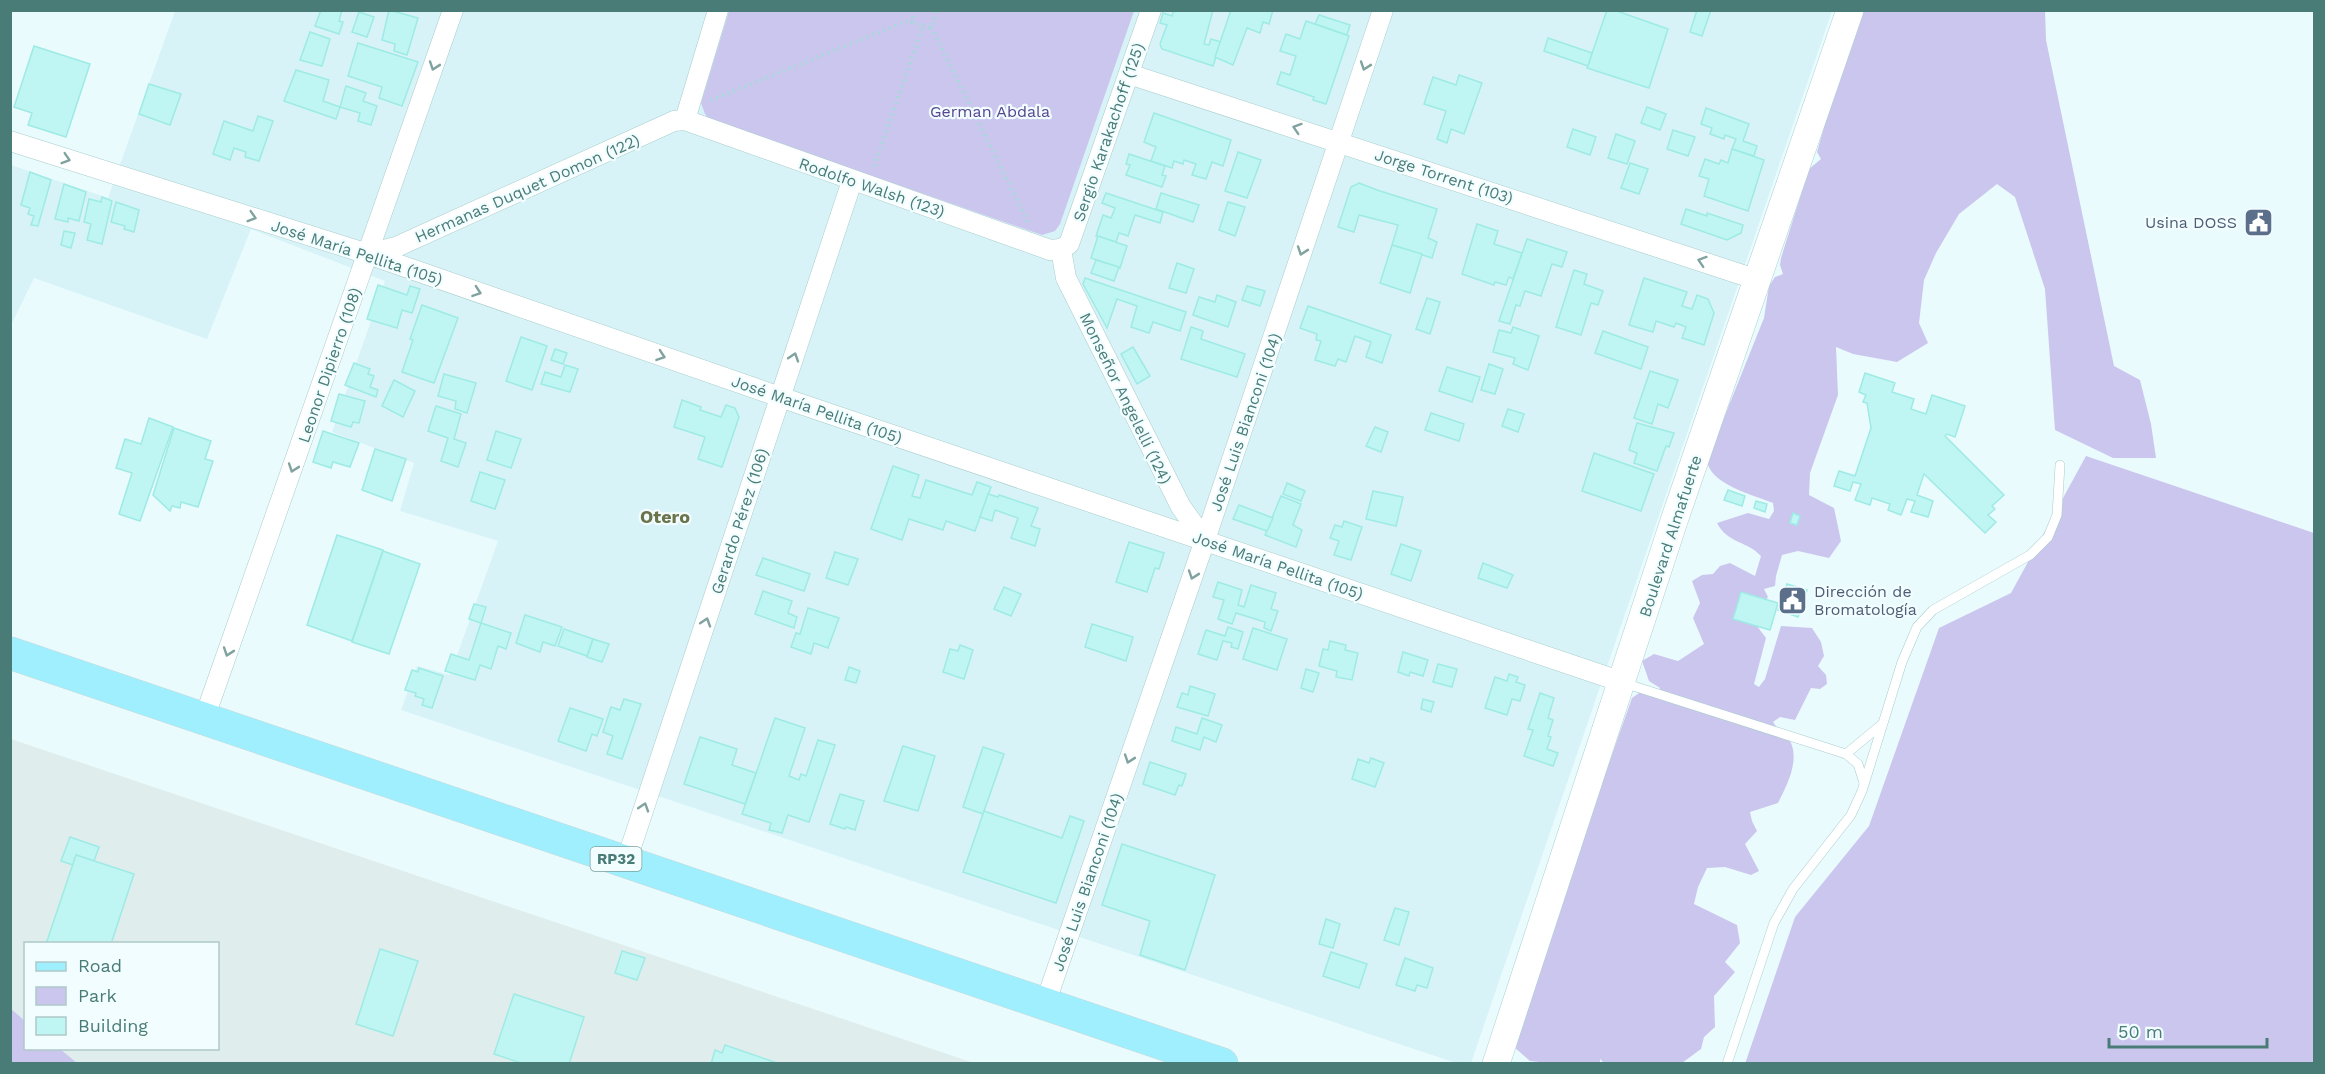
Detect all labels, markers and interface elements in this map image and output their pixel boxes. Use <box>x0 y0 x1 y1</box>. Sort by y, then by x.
street label: Sergio Karakachoff (125) <box>1069 40 1148 224</box>
one-way arrow <box>428 60 441 71</box>
one-way arrow <box>1359 60 1372 71</box>
park label: German Abdala <box>930 102 1050 121</box>
one-way arrow <box>1292 123 1303 136</box>
street label: Hermanas Duquet Domon (122) <box>412 130 642 247</box>
street label: Jorge Torrent (103) <box>1372 145 1516 208</box>
one-way arrow <box>60 152 71 164</box>
street label: Rodolfo Walsh (123) <box>796 154 947 221</box>
public building icon: Usina DOSS <box>2242 206 2274 238</box>
one-way arrow <box>246 210 257 223</box>
place label: Usina DOSS <box>2145 213 2237 232</box>
street label: José María Pellita (105) <box>269 216 445 289</box>
one-way arrow <box>1297 245 1310 256</box>
one-way arrow <box>1697 256 1708 269</box>
one-way arrow <box>471 284 482 297</box>
street label: Leonor Dipierro (108) <box>294 285 365 445</box>
street label: Monseñor Angelelli (124) <box>1076 309 1175 487</box>
street label: José Luis Bianconi (104) <box>1206 331 1285 514</box>
one-way arrow <box>656 348 666 361</box>
one-way arrow <box>786 352 799 363</box>
street label: José María Pellita (105) <box>729 371 905 448</box>
street label: Gerardo Pérez (106) <box>707 446 772 597</box>
street label: Boulevard Almafuerte <box>1635 453 1706 620</box>
one-way arrow <box>287 462 300 473</box>
district label: Otero <box>640 506 690 527</box>
street label: José María Pellita (105) <box>1190 527 1366 604</box>
one-way arrow <box>1187 569 1200 580</box>
place label: Dirección de Bromatología <box>1814 582 1917 619</box>
public building icon: Dirección de Bromatología <box>1777 584 1809 616</box>
one-way arrow <box>698 617 711 628</box>
one-way arrow <box>222 646 235 657</box>
one-way arrow <box>1124 753 1137 764</box>
street label: José Luis Bianconi (104) <box>1048 791 1127 974</box>
one-way arrow <box>637 802 649 813</box>
road number: RP32 <box>590 847 642 871</box>
legend <box>24 942 219 1050</box>
text: Road <box>78 955 122 976</box>
text: Park <box>78 985 117 1006</box>
scale bar <box>2109 1011 2266 1049</box>
text: Building <box>78 1015 148 1036</box>
text: 50 m <box>2118 1021 2163 1042</box>

